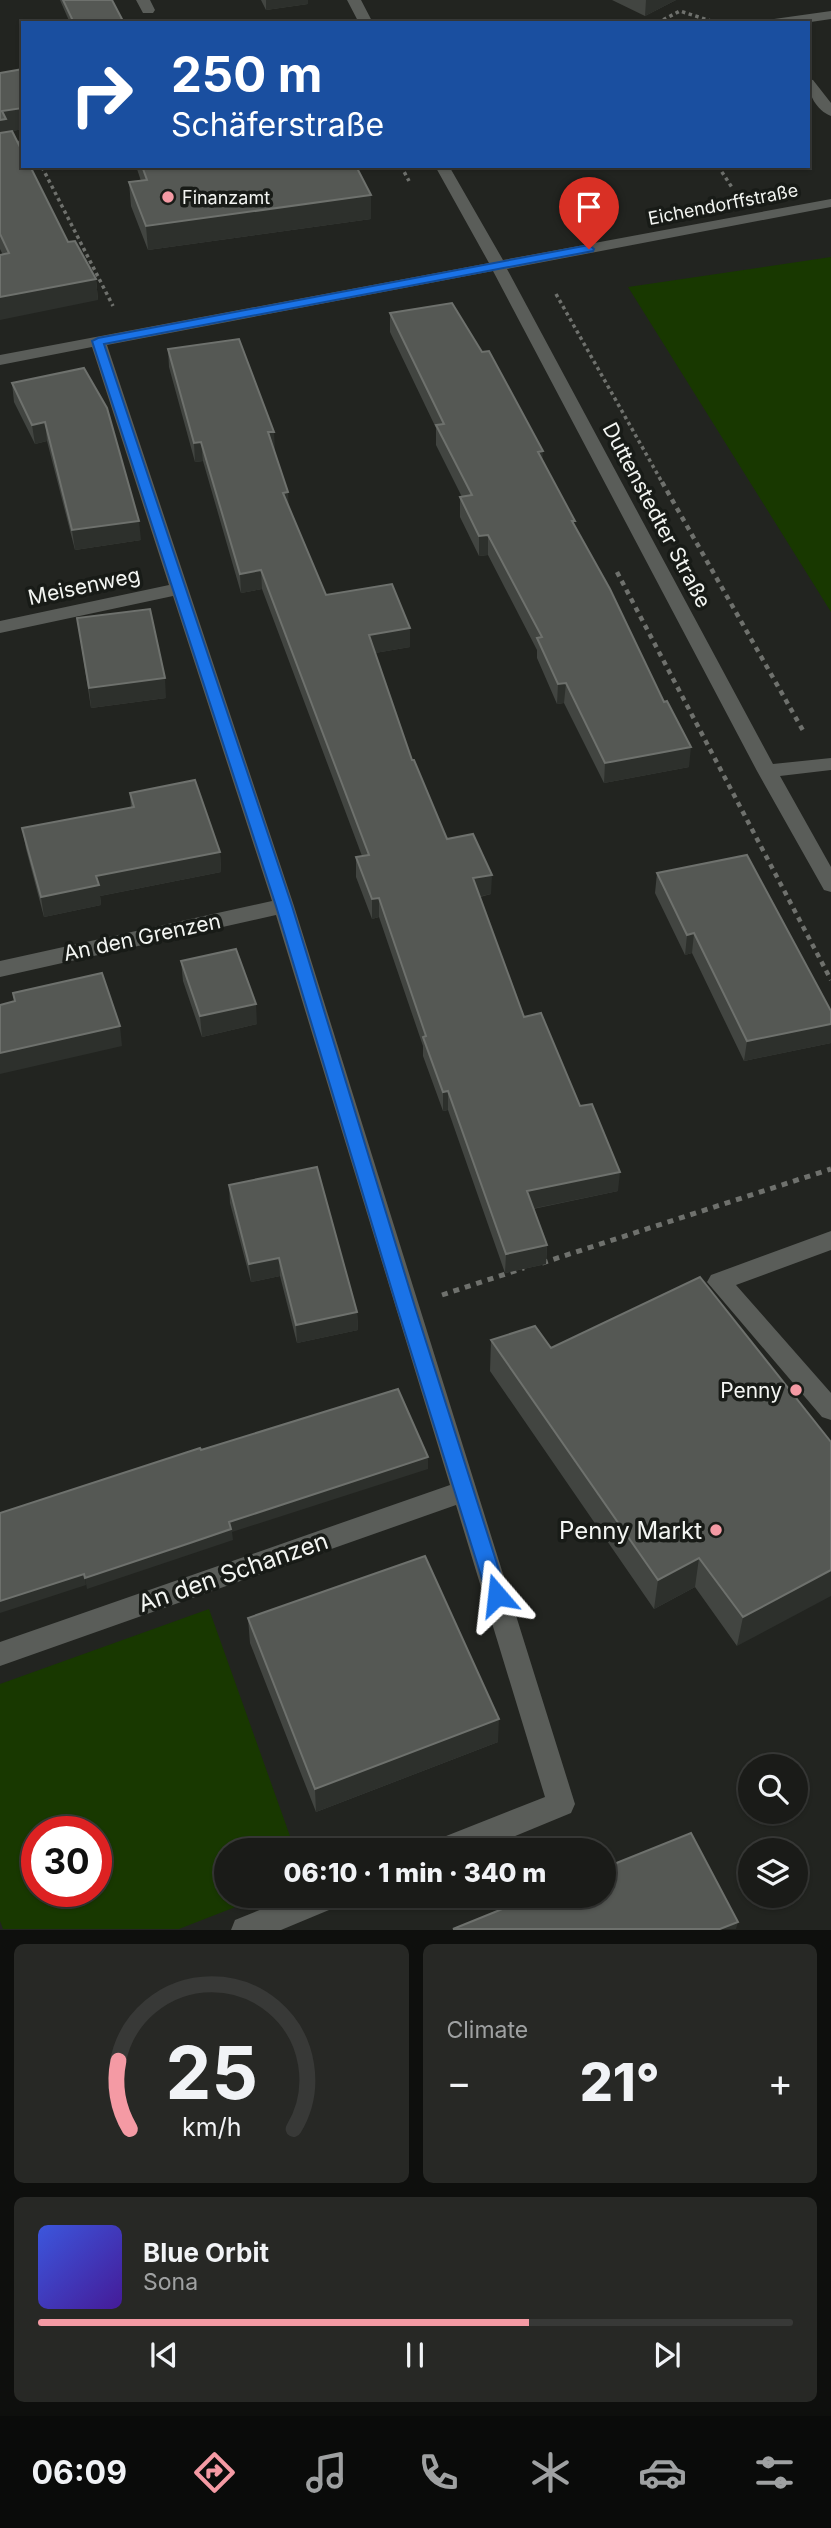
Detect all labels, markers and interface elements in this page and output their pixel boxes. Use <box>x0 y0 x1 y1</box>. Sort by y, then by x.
text: 250 m <box>171 45 323 104</box>
icon: right <box>56 49 147 140</box>
text: Schäferstraße <box>171 105 384 144</box>
pin <box>559 177 619 249</box>
street label: Eichendorffstraße <box>646 179 800 229</box>
place label: Finanzamt <box>182 187 270 208</box>
icon: arrive <box>570 188 608 226</box>
marker: Finanzamt <box>160 189 176 205</box>
street label: Duttenstedter Straße <box>598 418 716 612</box>
street label: Meisenweg <box>26 562 142 610</box>
street label: An den Grenzen <box>61 908 223 966</box>
place label: Penny <box>720 1378 782 1403</box>
marker: Penny <box>788 1382 804 1398</box>
place label: Penny Markt <box>559 1516 702 1545</box>
marker: Penny Markt <box>708 1522 724 1538</box>
street label: An den Schanzen <box>134 1526 332 1618</box>
position arrow <box>460 1558 534 1632</box>
map controls <box>738 1754 808 1908</box>
button: search <box>738 1754 808 1824</box>
speed limit sign: 30 <box>21 1816 112 1907</box>
button: layers <box>738 1838 808 1908</box>
text: 06:10 · 1 min · 340 m <box>284 1857 546 1888</box>
text: Climate <box>447 2016 528 2044</box>
text: 25 <box>165 2029 257 2118</box>
text: 21° <box>580 2051 660 2114</box>
text: − <box>447 2059 472 2105</box>
text: + <box>768 2059 793 2105</box>
text: km/h <box>182 2112 241 2142</box>
text: Blue Orbit <box>143 2237 269 2268</box>
text: Sona <box>143 2268 198 2296</box>
icon: previous <box>145 2336 183 2374</box>
icon: pause <box>396 2336 434 2374</box>
icon: next <box>648 2336 686 2374</box>
icon: directions <box>190 2448 239 2497</box>
icon: music <box>302 2448 351 2497</box>
icon: phone <box>414 2448 463 2497</box>
icon: climate <box>526 2448 575 2497</box>
icon: car <box>638 2448 687 2497</box>
icon: filters <box>750 2448 799 2497</box>
text: 06:09 <box>32 2453 127 2492</box>

